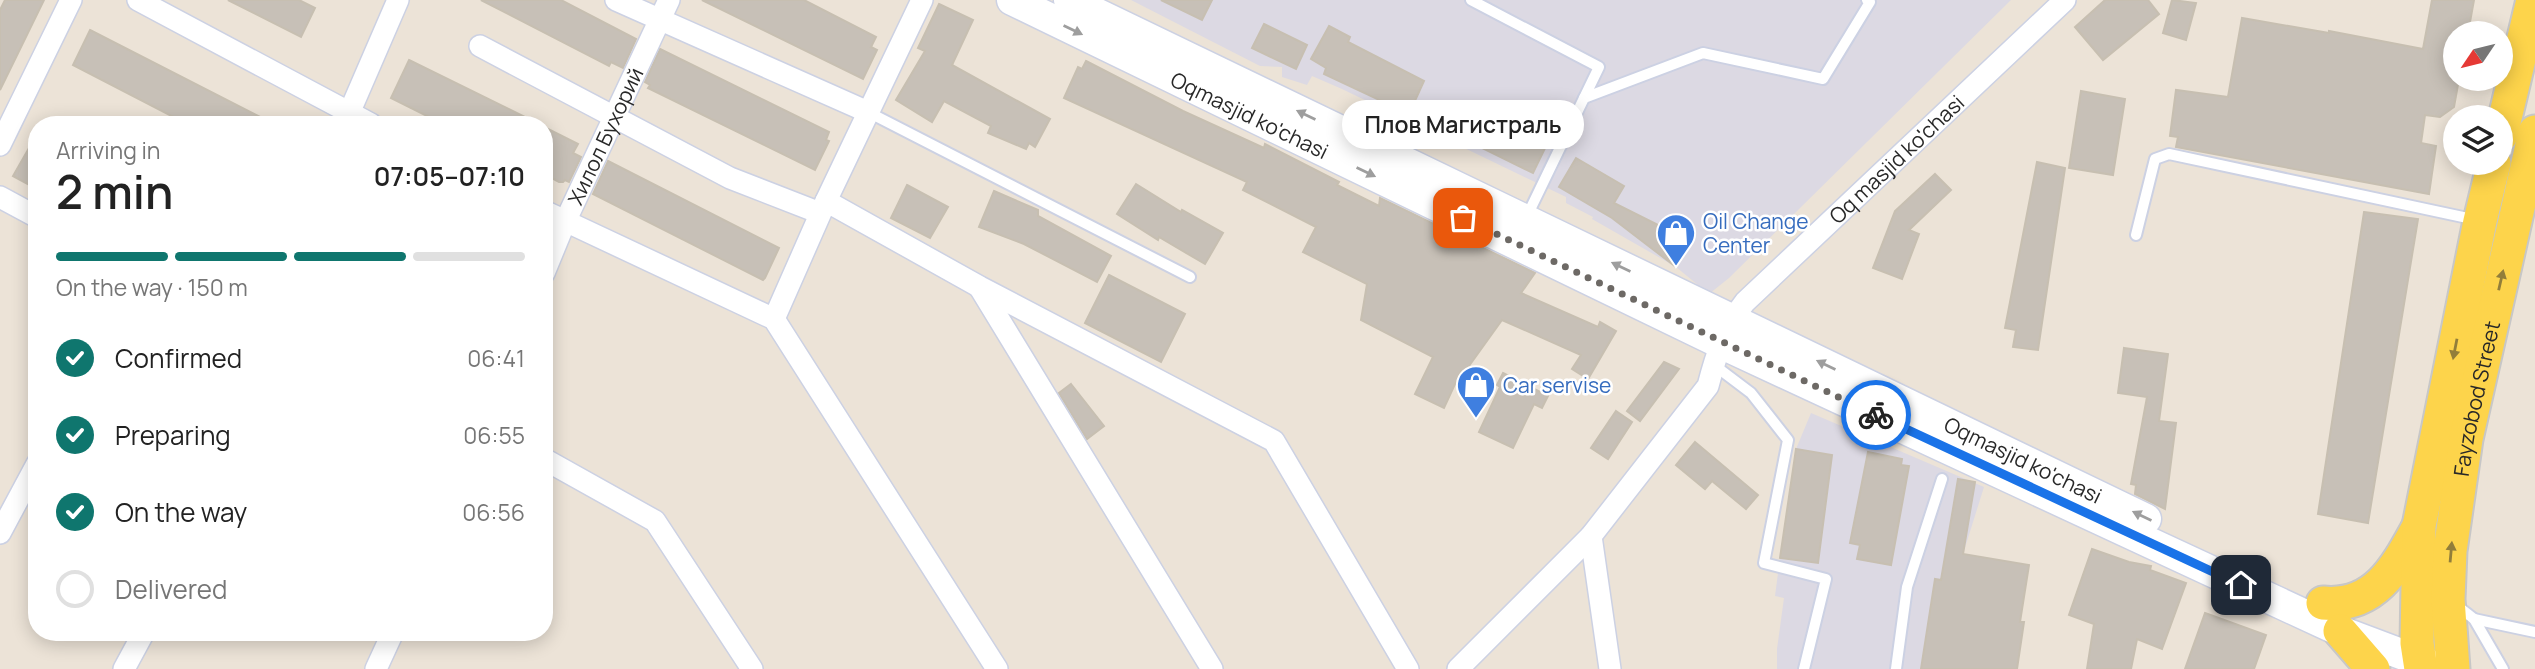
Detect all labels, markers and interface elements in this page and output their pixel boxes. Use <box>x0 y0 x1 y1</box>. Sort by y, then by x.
north arrow <box>2443 21 2513 91</box>
map controls <box>2443 21 2513 175</box>
one-way arrow <box>1063 24 1083 35</box>
street label: Хилол Бухорий <box>561 63 649 209</box>
street label: Oqmasjid ko'chasi <box>1166 65 1333 165</box>
street label: Oq masjid ko'chasi <box>1823 89 1970 230</box>
callout: Плов Магистраль <box>1342 99 1584 148</box>
button: layers <box>2443 105 2513 175</box>
text: Плов Магистраль <box>1364 108 1562 140</box>
one-way arrow <box>1296 109 1316 120</box>
text: Arriving in <box>56 134 161 166</box>
text: 07:05–07:10 <box>374 158 525 194</box>
text: 2 min <box>56 160 173 223</box>
one-way arrow <box>1356 166 1376 177</box>
pin <box>1433 188 1493 248</box>
icon: bag <box>1444 199 1482 237</box>
place label: Oil Change Center <box>1703 207 1809 259</box>
shop icon: Oil Change Center <box>1655 212 1697 267</box>
one-way arrow <box>1611 261 1631 273</box>
one-way arrow <box>2496 269 2507 291</box>
text: On the way · 150 m <box>56 271 248 303</box>
street label: Fayzobod Street <box>2447 318 2506 478</box>
one-way arrow <box>2449 338 2460 360</box>
icon: check <box>56 339 94 377</box>
text: Confirmed <box>115 340 242 376</box>
text: 06:41 <box>467 342 525 374</box>
one-way arrow <box>1816 359 1836 371</box>
shop icon: Car servise <box>1455 364 1497 419</box>
place label: Car servise <box>1503 371 1611 399</box>
courier <box>1841 380 1911 450</box>
icon: bike <box>1857 396 1895 434</box>
street label: Oqmasjid ko'chasi <box>1940 410 2106 510</box>
icon: check <box>56 416 94 454</box>
text: Preparing <box>115 417 231 453</box>
text: 06:55 <box>463 419 525 451</box>
icon: check <box>56 493 94 531</box>
text: On the way <box>115 494 247 530</box>
text: 06:56 <box>462 496 525 528</box>
one-way arrow <box>2131 511 2152 522</box>
one-way arrow <box>2445 541 2456 563</box>
pin <box>2211 555 2271 615</box>
icon: home <box>2222 566 2260 604</box>
text: Delivered <box>115 571 227 607</box>

